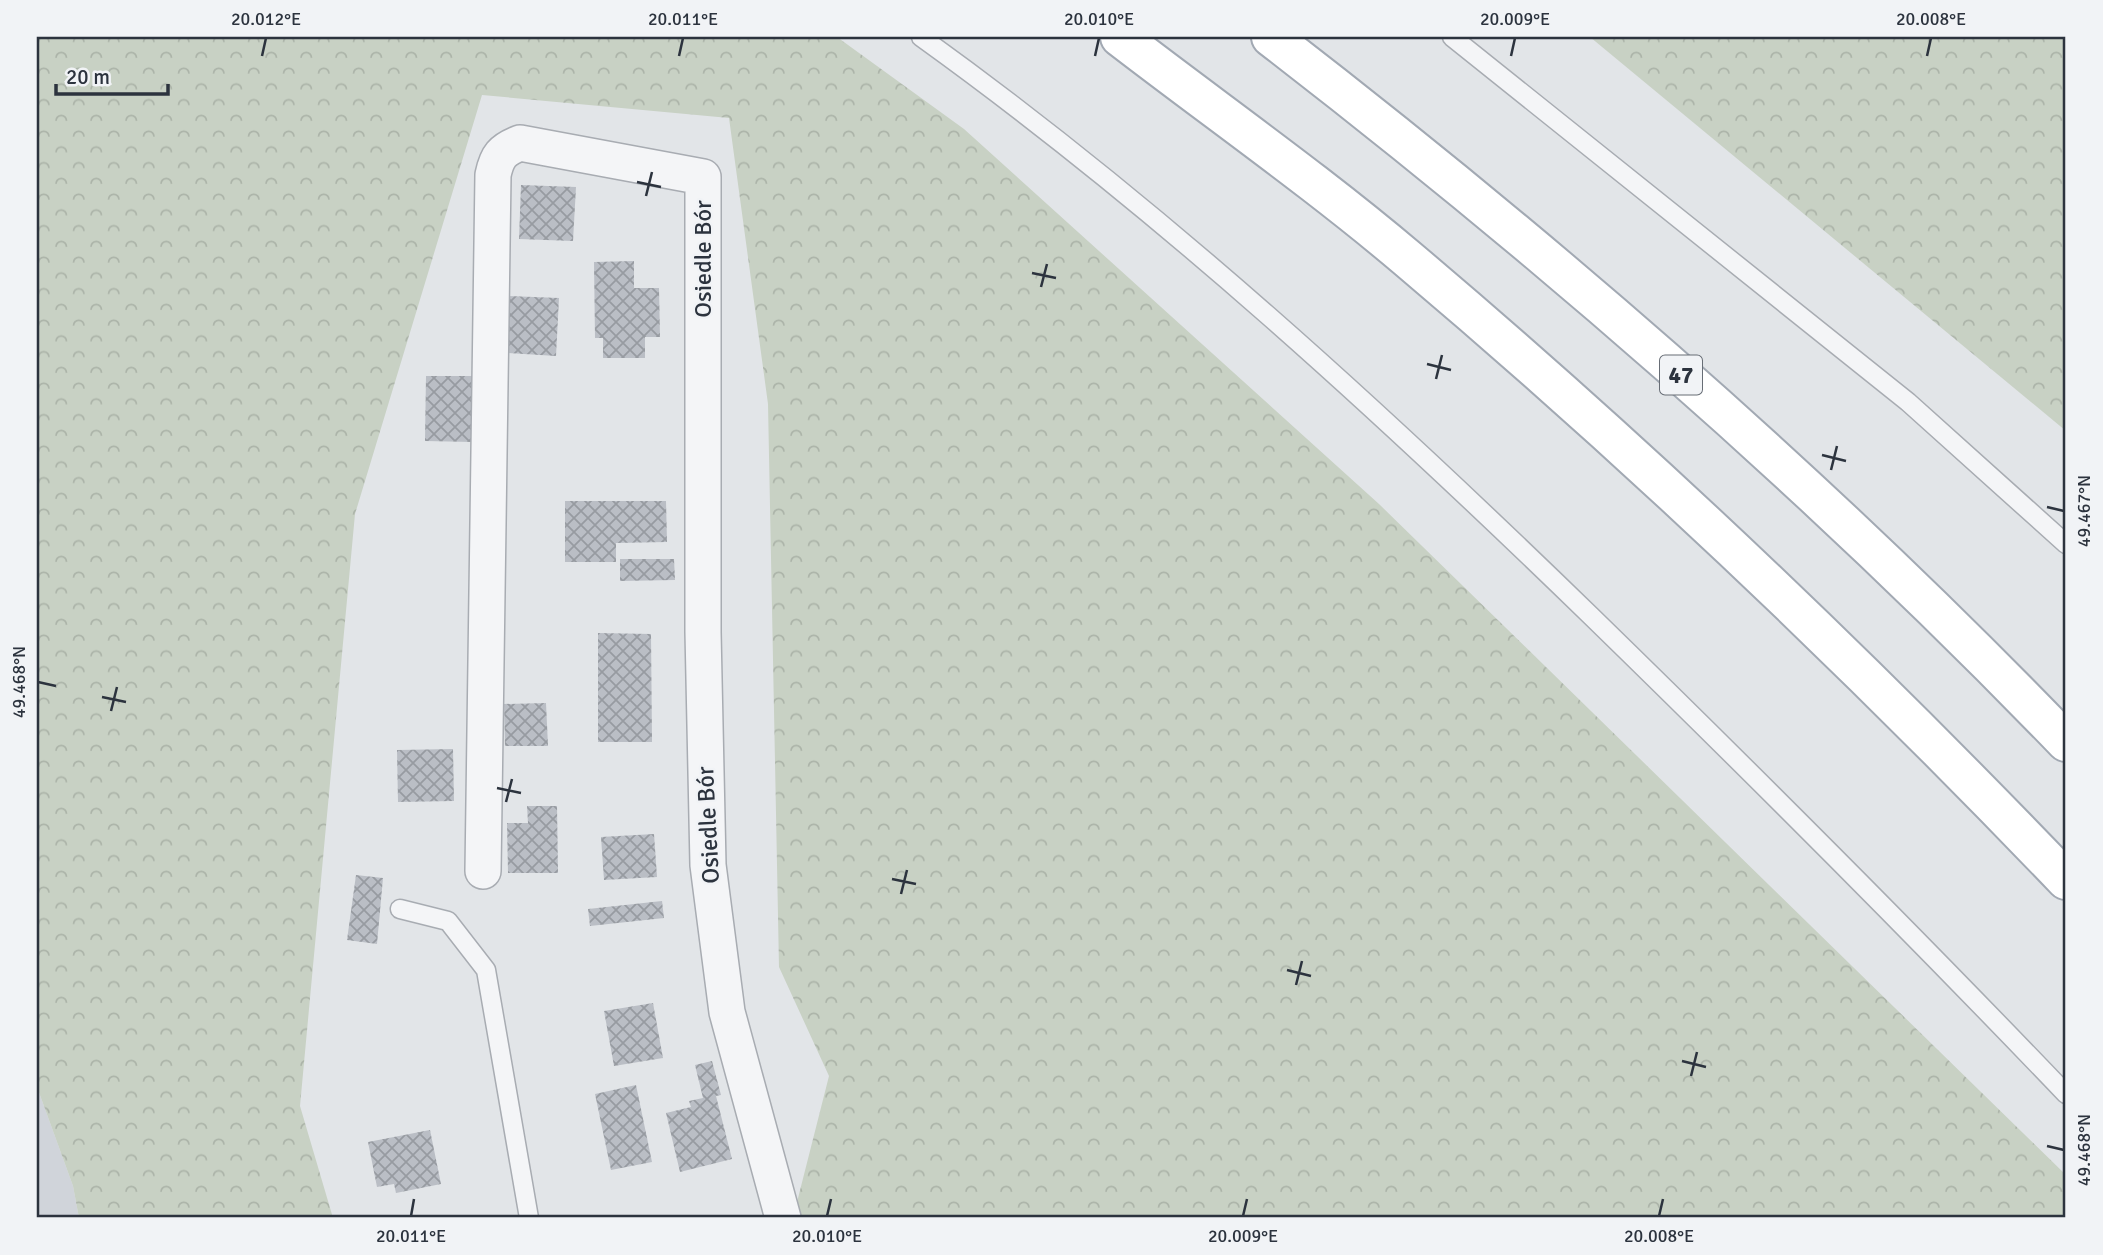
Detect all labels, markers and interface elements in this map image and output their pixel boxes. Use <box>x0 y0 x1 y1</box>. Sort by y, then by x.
text: 20.012°E <box>231 8 301 30</box>
text: 20.011°E <box>648 8 718 30</box>
text: 20.010°E <box>1064 8 1134 30</box>
text: 20.009°E <box>1480 8 1550 30</box>
text: 20.008°E <box>1896 8 1966 30</box>
scale bar <box>56 52 168 96</box>
text: 20 m <box>66 64 110 90</box>
street label: Osiedle Bór <box>688 200 718 318</box>
road number: 47 <box>1660 356 1702 394</box>
text: 49.467°N <box>2073 475 2095 547</box>
text: 49.468°N <box>8 646 30 718</box>
street label: Osiedle Bór <box>690 765 726 884</box>
text: 49.468°N <box>2073 1114 2095 1186</box>
text: 20.011°E <box>376 1225 446 1247</box>
text: 20.010°E <box>792 1225 862 1247</box>
text: 20.009°E <box>1208 1225 1278 1247</box>
text: 20.008°E <box>1624 1225 1694 1247</box>

